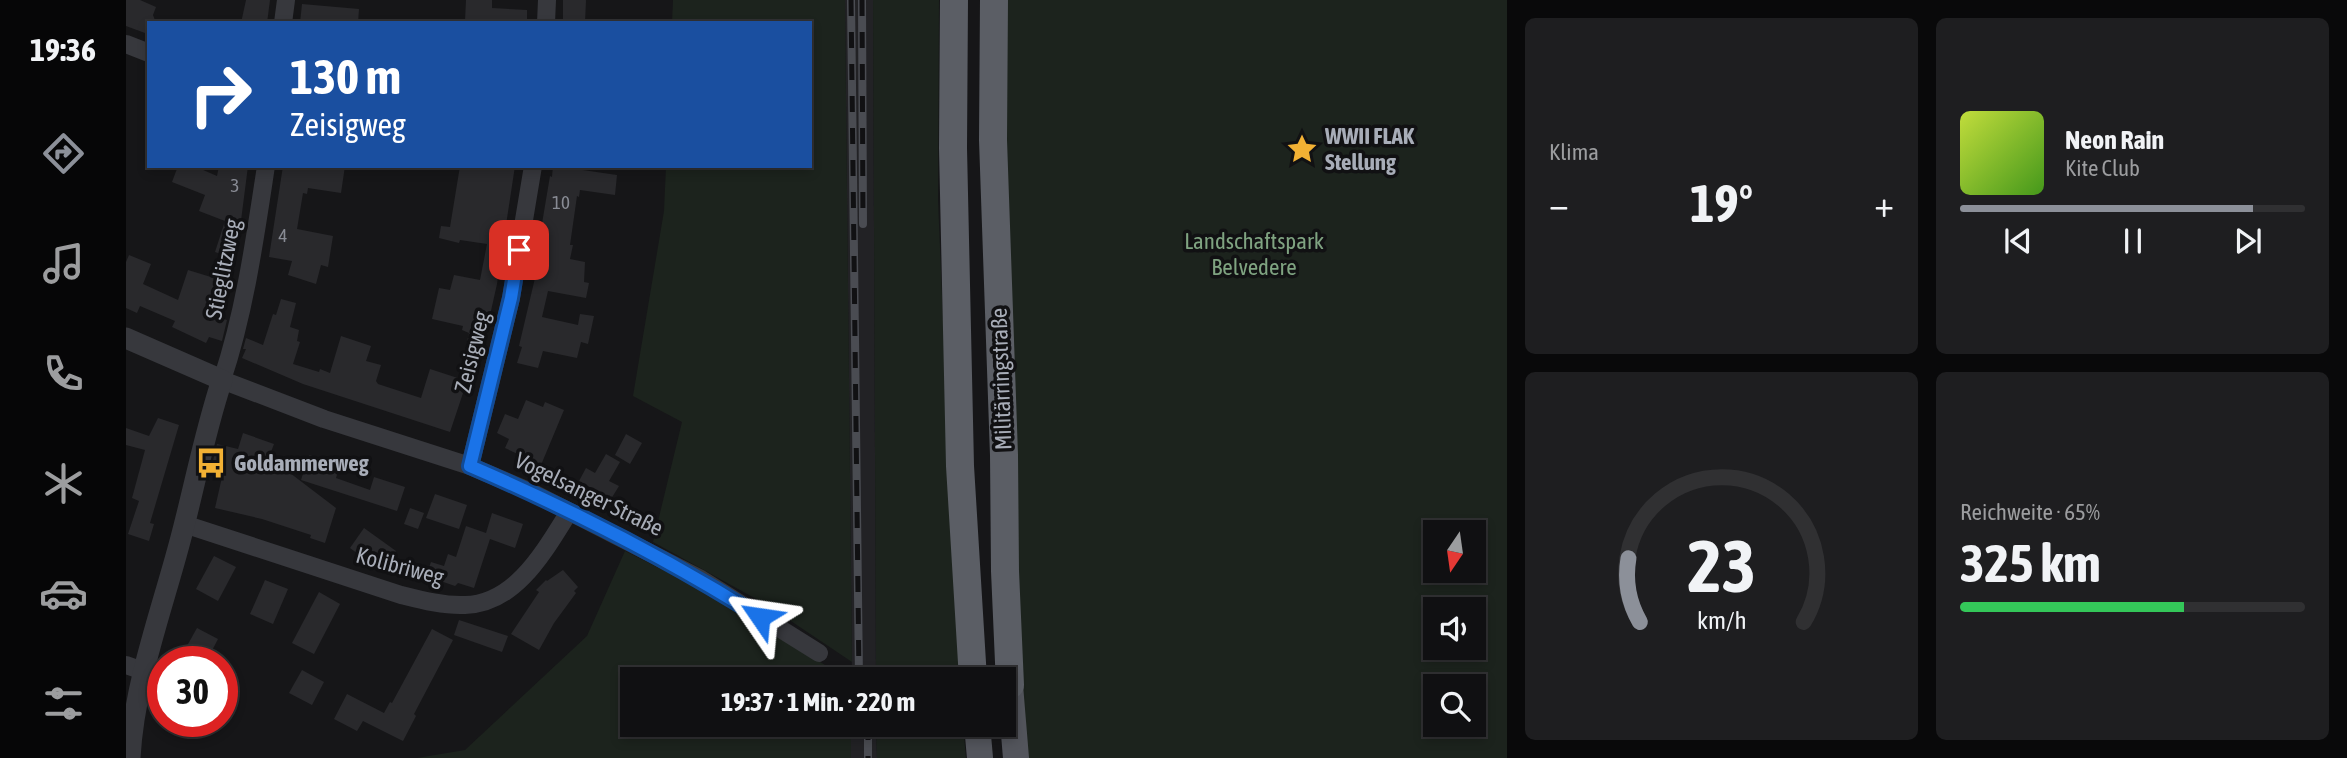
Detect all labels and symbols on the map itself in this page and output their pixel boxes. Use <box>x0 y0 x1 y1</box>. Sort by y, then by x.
place label: WWII FLAK Stellung <box>1324 123 1415 175</box>
place icon: WWII FLAK Stellung <box>1285 132 1319 166</box>
house number: 3 <box>231 174 239 196</box>
house number: 10 <box>552 191 570 213</box>
street label: Stieglitzweg <box>201 216 246 322</box>
pin <box>489 220 549 280</box>
house number: 4 <box>279 224 288 246</box>
park label: Landschaftspark Belvedere <box>1184 228 1324 280</box>
street label: Militärringstraße <box>986 307 1016 451</box>
street label: Zeisigweg <box>449 308 495 396</box>
bus stop icon: Goldammerweg <box>194 446 228 480</box>
street label: Vogelsanger Straße <box>511 447 667 541</box>
place label: Goldammerweg <box>234 450 369 476</box>
north arrow <box>1423 520 1486 583</box>
street label: Kolibriweg <box>353 542 447 590</box>
position arrow <box>723 580 797 654</box>
speed limit sign: 30 <box>147 646 238 737</box>

